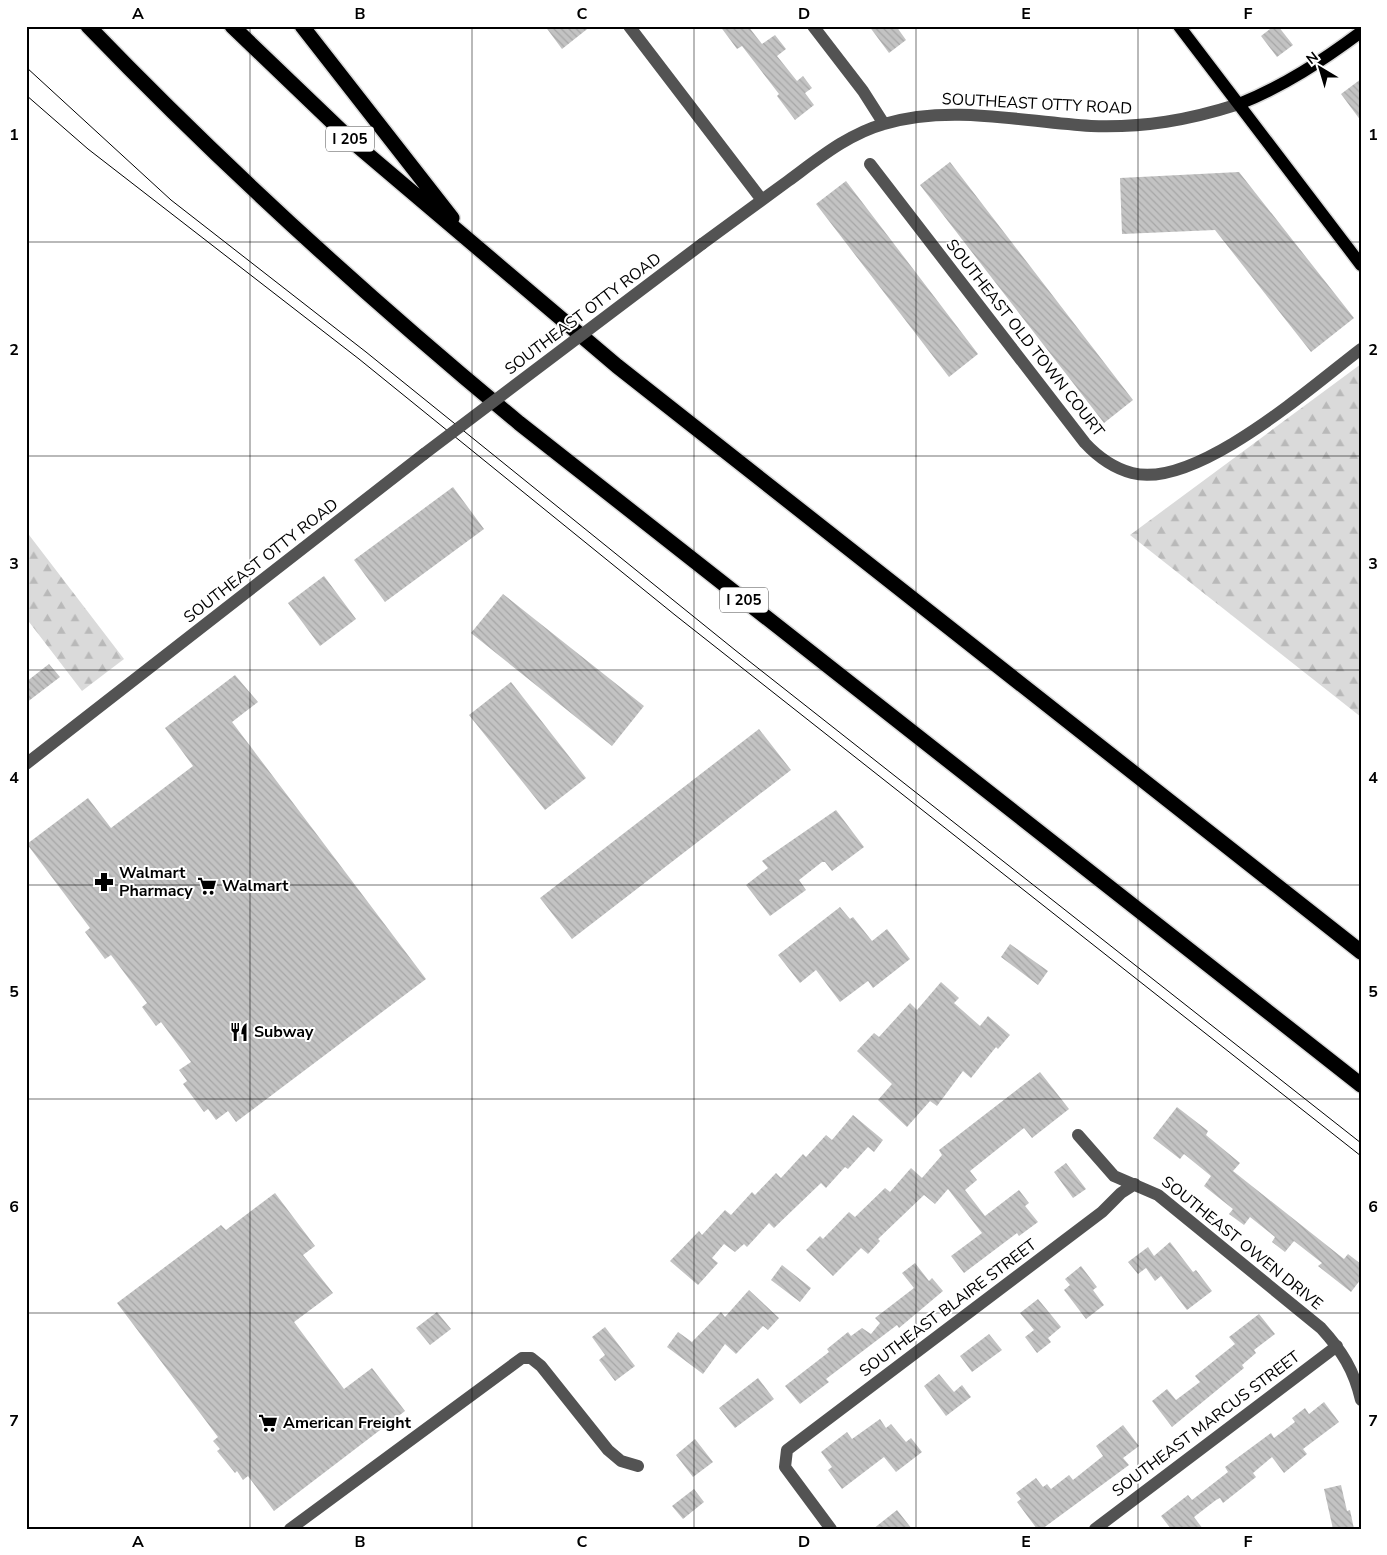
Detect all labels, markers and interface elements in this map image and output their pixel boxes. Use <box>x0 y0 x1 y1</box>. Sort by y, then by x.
text: A <box>132 3 144 25</box>
text: B <box>354 3 366 25</box>
text: C <box>577 3 588 25</box>
text: D <box>798 3 810 25</box>
text: E <box>1021 3 1031 25</box>
text: F <box>1244 3 1253 25</box>
north arrow <box>1294 42 1344 92</box>
text: N <box>1302 47 1322 69</box>
street label: SOUTHEAST OTTY ROAD <box>941 88 1133 120</box>
text: 1 <box>9 124 19 146</box>
text: 1 <box>1368 124 1378 146</box>
road number: I 205 <box>326 126 374 152</box>
street label: SOUTHEAST OLD TOWN COURT <box>941 235 1109 442</box>
street label: SOUTHEAST OTTY ROAD <box>500 248 666 380</box>
text: 2 <box>9 339 19 361</box>
text: 2 <box>1368 339 1378 361</box>
street label: SOUTHEAST OTTY ROAD <box>179 494 343 628</box>
text: 3 <box>9 553 19 575</box>
text: 3 <box>1368 553 1378 575</box>
road number: I 205 <box>720 588 768 612</box>
text: 4 <box>9 767 19 789</box>
text: 4 <box>1368 767 1378 789</box>
place label: Walmart Pharmacy <box>119 862 193 902</box>
pharmacy icon: Walmart Pharmacy <box>93 871 115 893</box>
supermarket icon: Walmart <box>196 875 218 897</box>
place label: Walmart <box>222 875 289 897</box>
text: 5 <box>9 981 19 1003</box>
text: 5 <box>1368 981 1378 1003</box>
restaurant icon: Subway <box>228 1021 250 1043</box>
place label: Subway <box>254 1021 314 1043</box>
street label: SOUTHEAST OWEN DRIVE <box>1157 1171 1327 1315</box>
text: 6 <box>9 1196 19 1218</box>
text: 6 <box>1368 1196 1378 1218</box>
street label: SOUTHEAST BLAIRE STREET <box>855 1234 1041 1382</box>
street label: SOUTHEAST MARCUS STREET <box>1108 1346 1305 1502</box>
text: 7 <box>9 1410 19 1432</box>
text: 7 <box>1368 1410 1378 1432</box>
supermarket icon: American Freight <box>257 1412 279 1434</box>
place label: American Freight <box>283 1412 412 1434</box>
text: A <box>132 1531 144 1553</box>
text: B <box>354 1531 366 1553</box>
text: C <box>577 1531 588 1553</box>
text: D <box>798 1531 810 1553</box>
text: E <box>1021 1531 1031 1553</box>
text: F <box>1244 1531 1253 1553</box>

